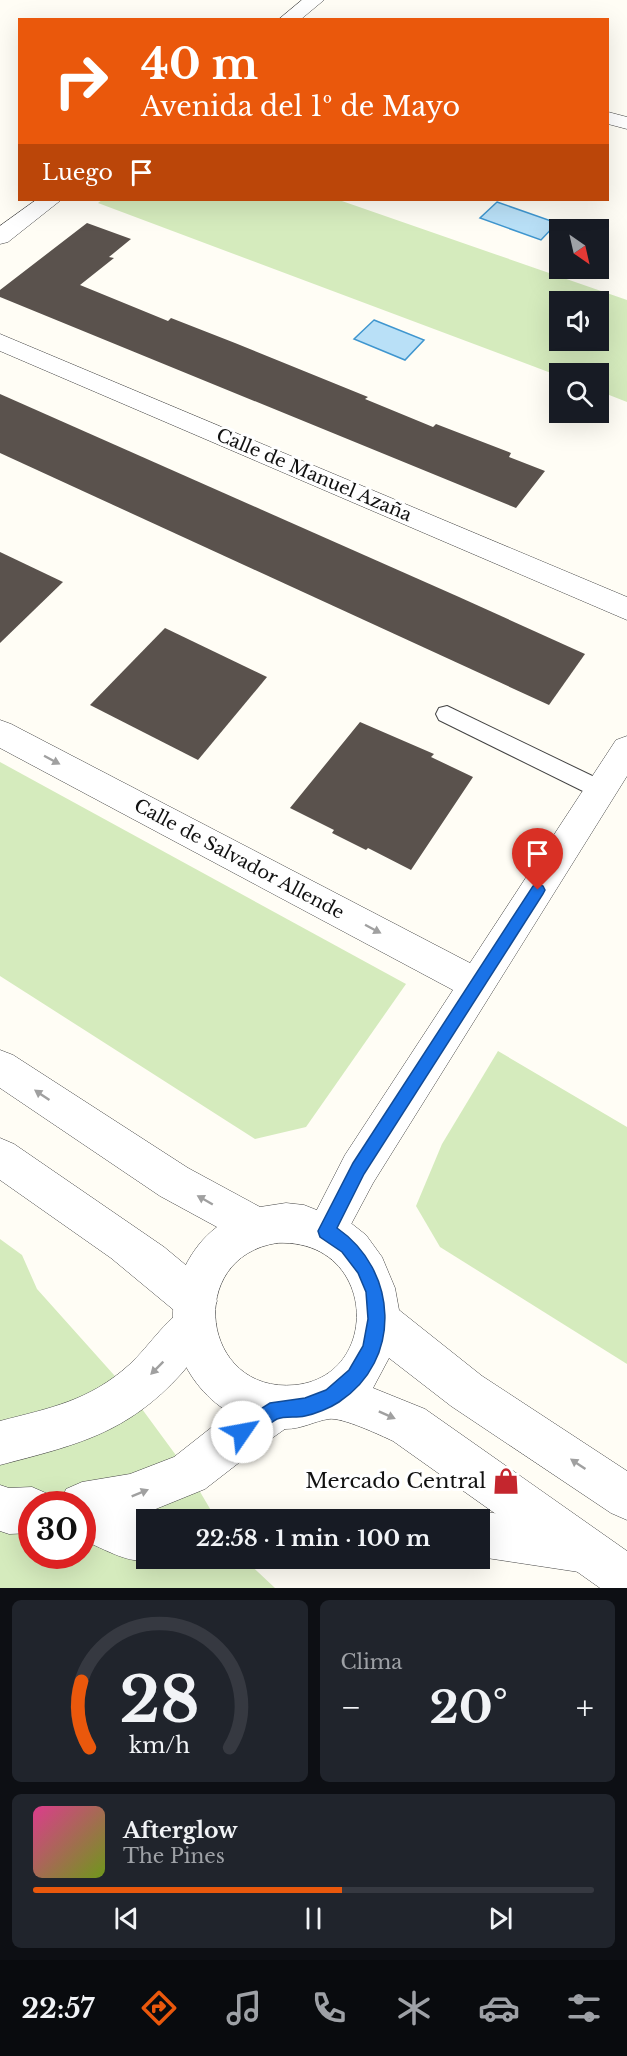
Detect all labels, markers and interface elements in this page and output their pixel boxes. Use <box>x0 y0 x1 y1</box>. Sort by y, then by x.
text: 40 m <box>141 38 258 90</box>
icon: right <box>42 42 120 120</box>
text: Avenida del 1º de Mayo <box>141 90 460 123</box>
icon: arrive <box>125 156 158 189</box>
text: Luego <box>42 159 113 186</box>
north arrow <box>549 219 609 279</box>
map controls <box>549 219 609 423</box>
button: sound <box>549 291 609 351</box>
button: search <box>549 363 609 423</box>
street label: Calle de Manuel Azaña <box>213 424 415 526</box>
one-way arrow <box>43 755 61 765</box>
street label: Calle de Salvador Allende <box>130 794 348 924</box>
pin <box>512 828 563 890</box>
icon: arrive <box>521 837 554 870</box>
one-way arrow <box>365 924 382 934</box>
one-way arrow <box>34 1089 50 1100</box>
one-way arrow <box>197 1196 214 1206</box>
one-way arrow <box>150 1361 164 1375</box>
position arrow <box>210 1400 274 1464</box>
one-way arrow <box>378 1411 396 1421</box>
one-way arrow <box>571 1458 587 1470</box>
shop icon: Mercado Central <box>491 1466 521 1496</box>
place label: Mercado Central <box>305 1468 486 1494</box>
one-way arrow <box>131 1488 149 1498</box>
speed limit sign: 30 <box>18 1491 96 1569</box>
text: 22:58 · 1 min · 100 m <box>196 1525 430 1552</box>
text: Clima <box>341 1650 402 1674</box>
text: 28 <box>120 1661 200 1739</box>
text: 20° <box>429 1679 508 1735</box>
text: − <box>341 1687 361 1728</box>
text: + <box>576 1687 594 1728</box>
text: km/h <box>129 1732 190 1759</box>
text: Afterglow <box>123 1817 238 1844</box>
text: The Pines <box>123 1844 225 1868</box>
icon: previous <box>110 1902 143 1935</box>
icon: pause <box>297 1902 330 1935</box>
icon: next <box>484 1902 517 1935</box>
icon: directions <box>138 1987 180 2029</box>
icon: music <box>223 1987 265 2029</box>
icon: phone <box>308 1987 350 2029</box>
icon: climate <box>393 1987 435 2029</box>
icon: car <box>478 1987 520 2029</box>
icon: filters <box>563 1987 605 2029</box>
text: 22:57 <box>22 1992 94 2025</box>

